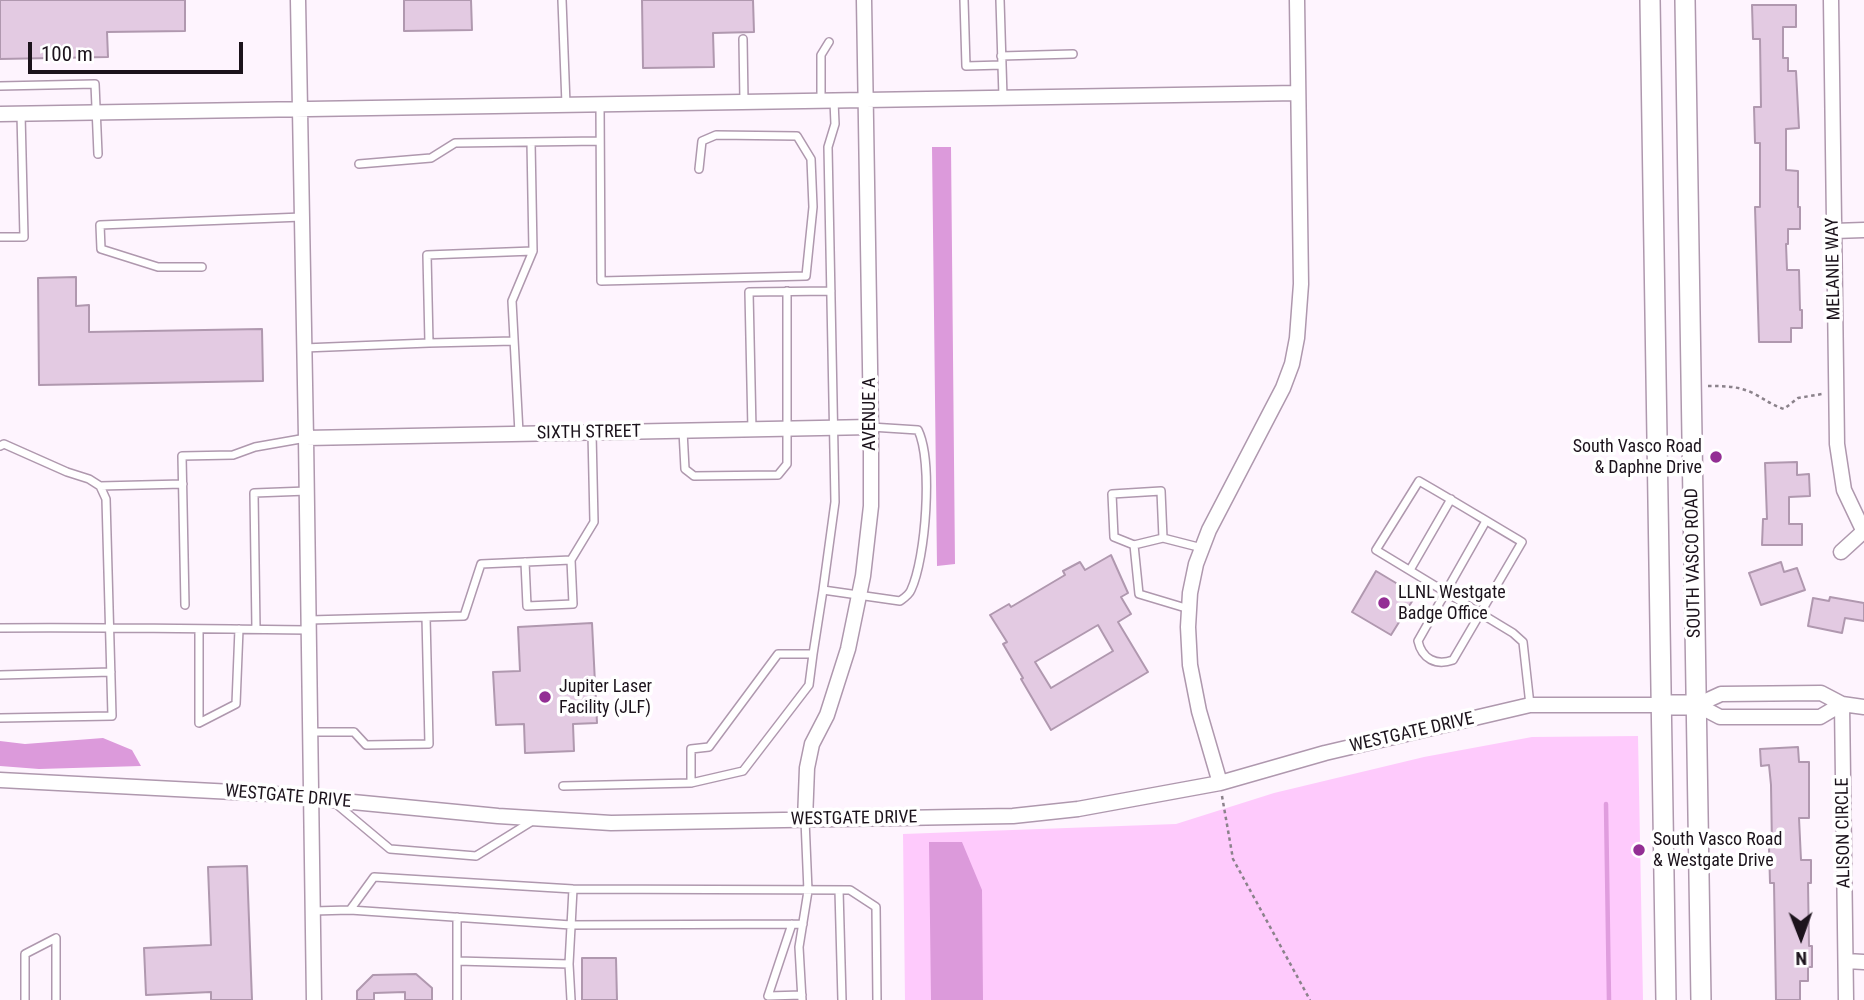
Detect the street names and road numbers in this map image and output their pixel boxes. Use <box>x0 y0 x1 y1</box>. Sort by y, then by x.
street label: MELANIE WAY <box>1822 217 1846 321</box>
street label: AVENUE A <box>859 377 881 451</box>
street label: SIXTH STREET <box>537 421 641 445</box>
street label: SOUTH VASCO ROAD <box>1682 488 1706 638</box>
street label: WESTGATE DRIVE <box>1348 708 1476 758</box>
street label: ALISON CIRCLE <box>1832 777 1856 889</box>
street label: WESTGATE DRIVE <box>224 781 352 813</box>
street label: WESTGATE DRIVE <box>790 807 918 831</box>

